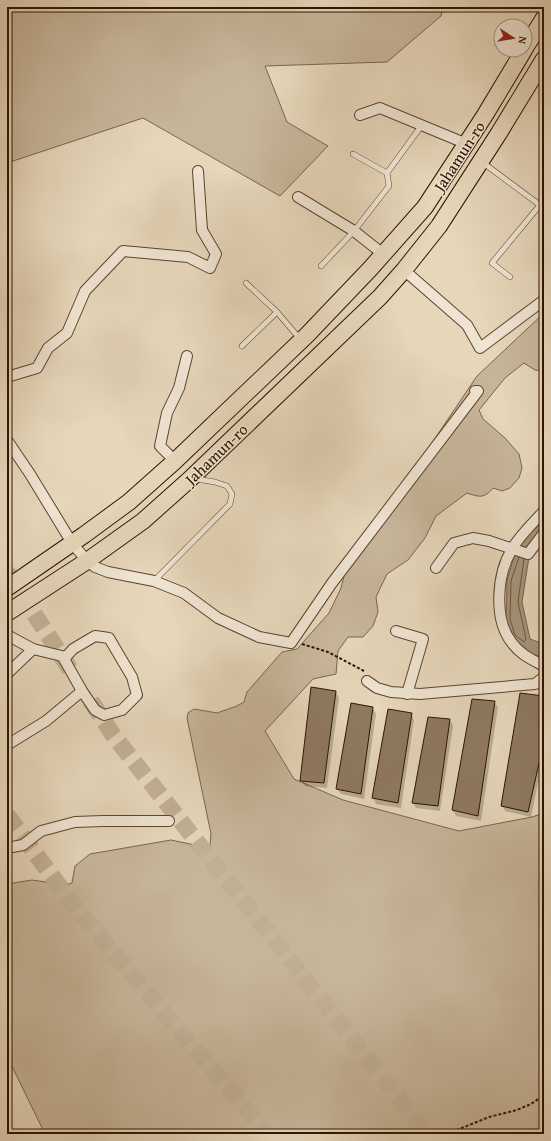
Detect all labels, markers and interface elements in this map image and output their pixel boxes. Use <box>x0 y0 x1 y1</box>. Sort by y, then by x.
north arrow <box>493 18 533 58</box>
text: N <box>514 35 531 46</box>
street label: Jahamun-ro <box>426 116 491 198</box>
street label: Jahamun-ro <box>177 418 253 492</box>

